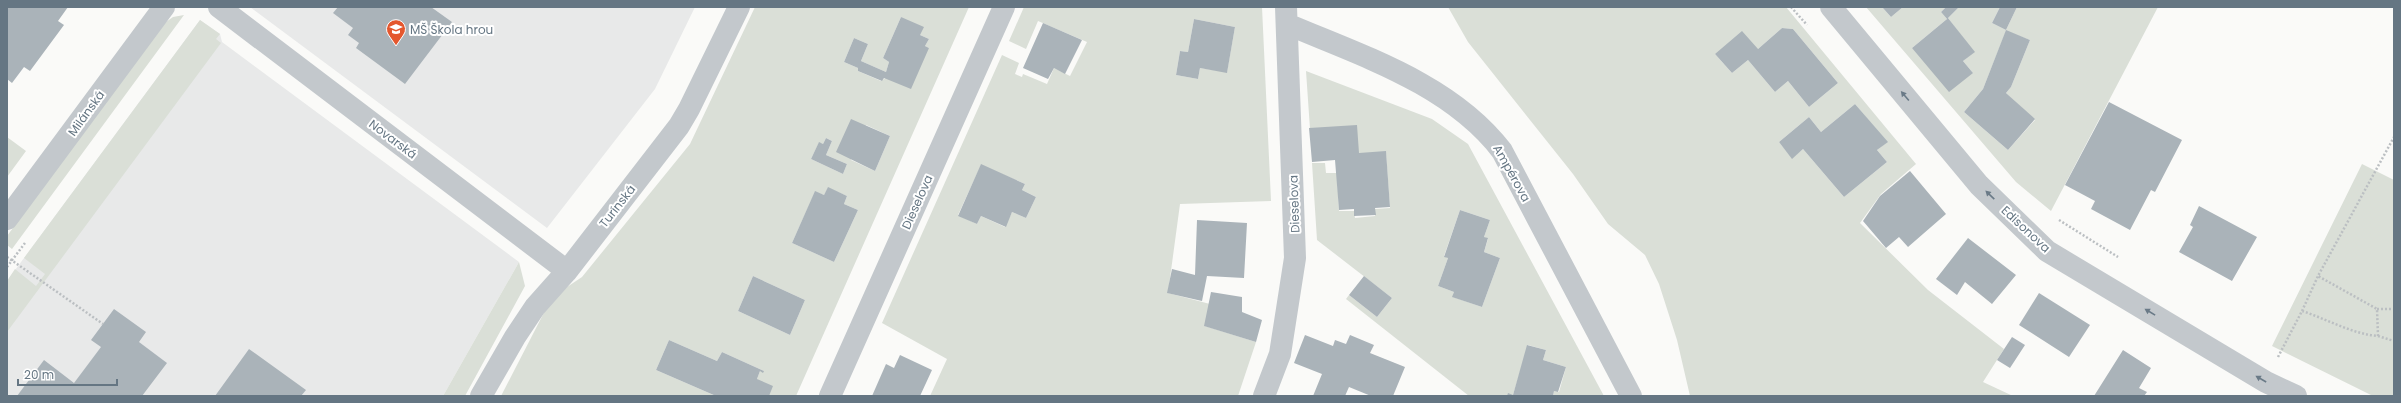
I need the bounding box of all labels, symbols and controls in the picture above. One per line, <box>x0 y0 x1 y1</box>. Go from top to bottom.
school or university icon: MŠ Škola hrou <box>385 18 407 46</box>
place label: MŠ Škola hrou <box>410 21 493 38</box>
street label: Milánská <box>64 87 108 139</box>
one-way arrow <box>1901 90 1910 101</box>
street label: Novarská <box>366 115 420 163</box>
street label: Ampérova <box>1489 141 1535 205</box>
street label: Dieselova <box>897 172 937 232</box>
street label: Dieselova <box>1284 175 1304 233</box>
street label: Turínská <box>595 181 639 231</box>
one-way arrow <box>1985 190 1995 199</box>
street label: Edisonova <box>1998 202 2054 256</box>
one-way arrow <box>2144 309 2156 316</box>
scale bar <box>18 361 117 387</box>
text: 20 m <box>24 366 54 383</box>
one-way arrow <box>2255 375 2267 382</box>

